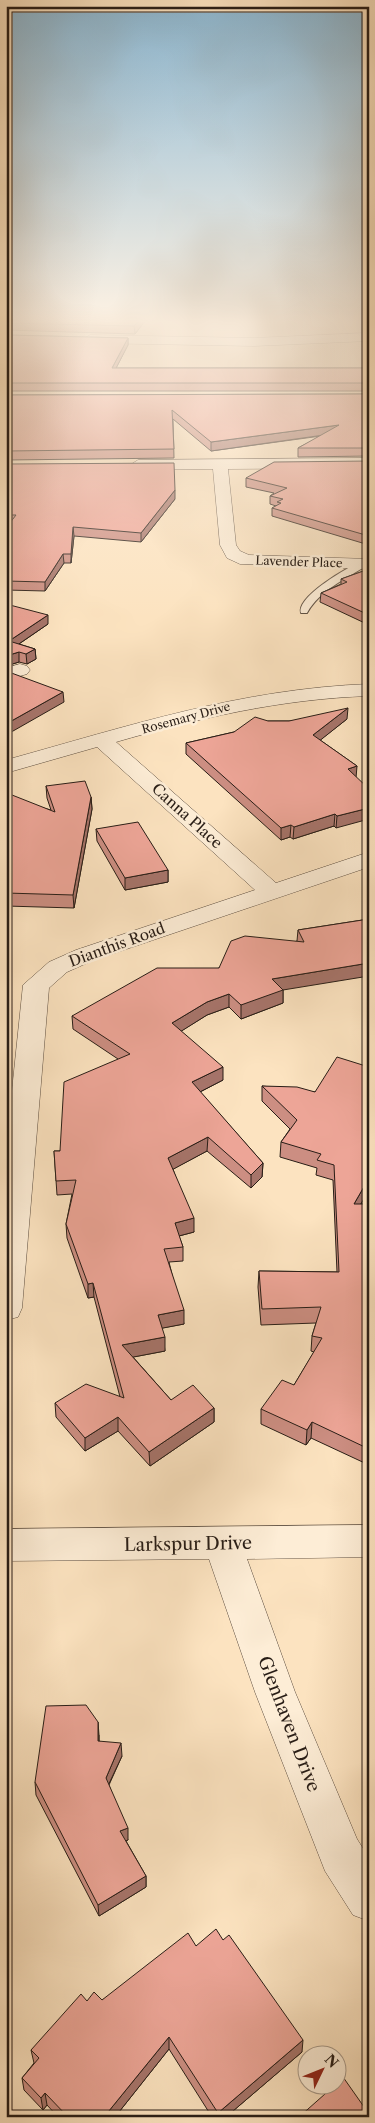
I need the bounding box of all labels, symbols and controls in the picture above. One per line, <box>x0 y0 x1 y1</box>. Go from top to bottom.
street label: Lavender Place <box>255 552 343 571</box>
street label: Rosemary Drive <box>140 698 232 737</box>
street label: Canna Place <box>148 779 227 852</box>
street label: Dianthis Road <box>66 918 167 971</box>
street label: Larkspur Drive <box>124 1532 252 1556</box>
street label: Glenhaven Drive <box>253 1653 325 1795</box>
north arrow <box>298 2046 348 2096</box>
text: N <box>321 2051 342 2072</box>

